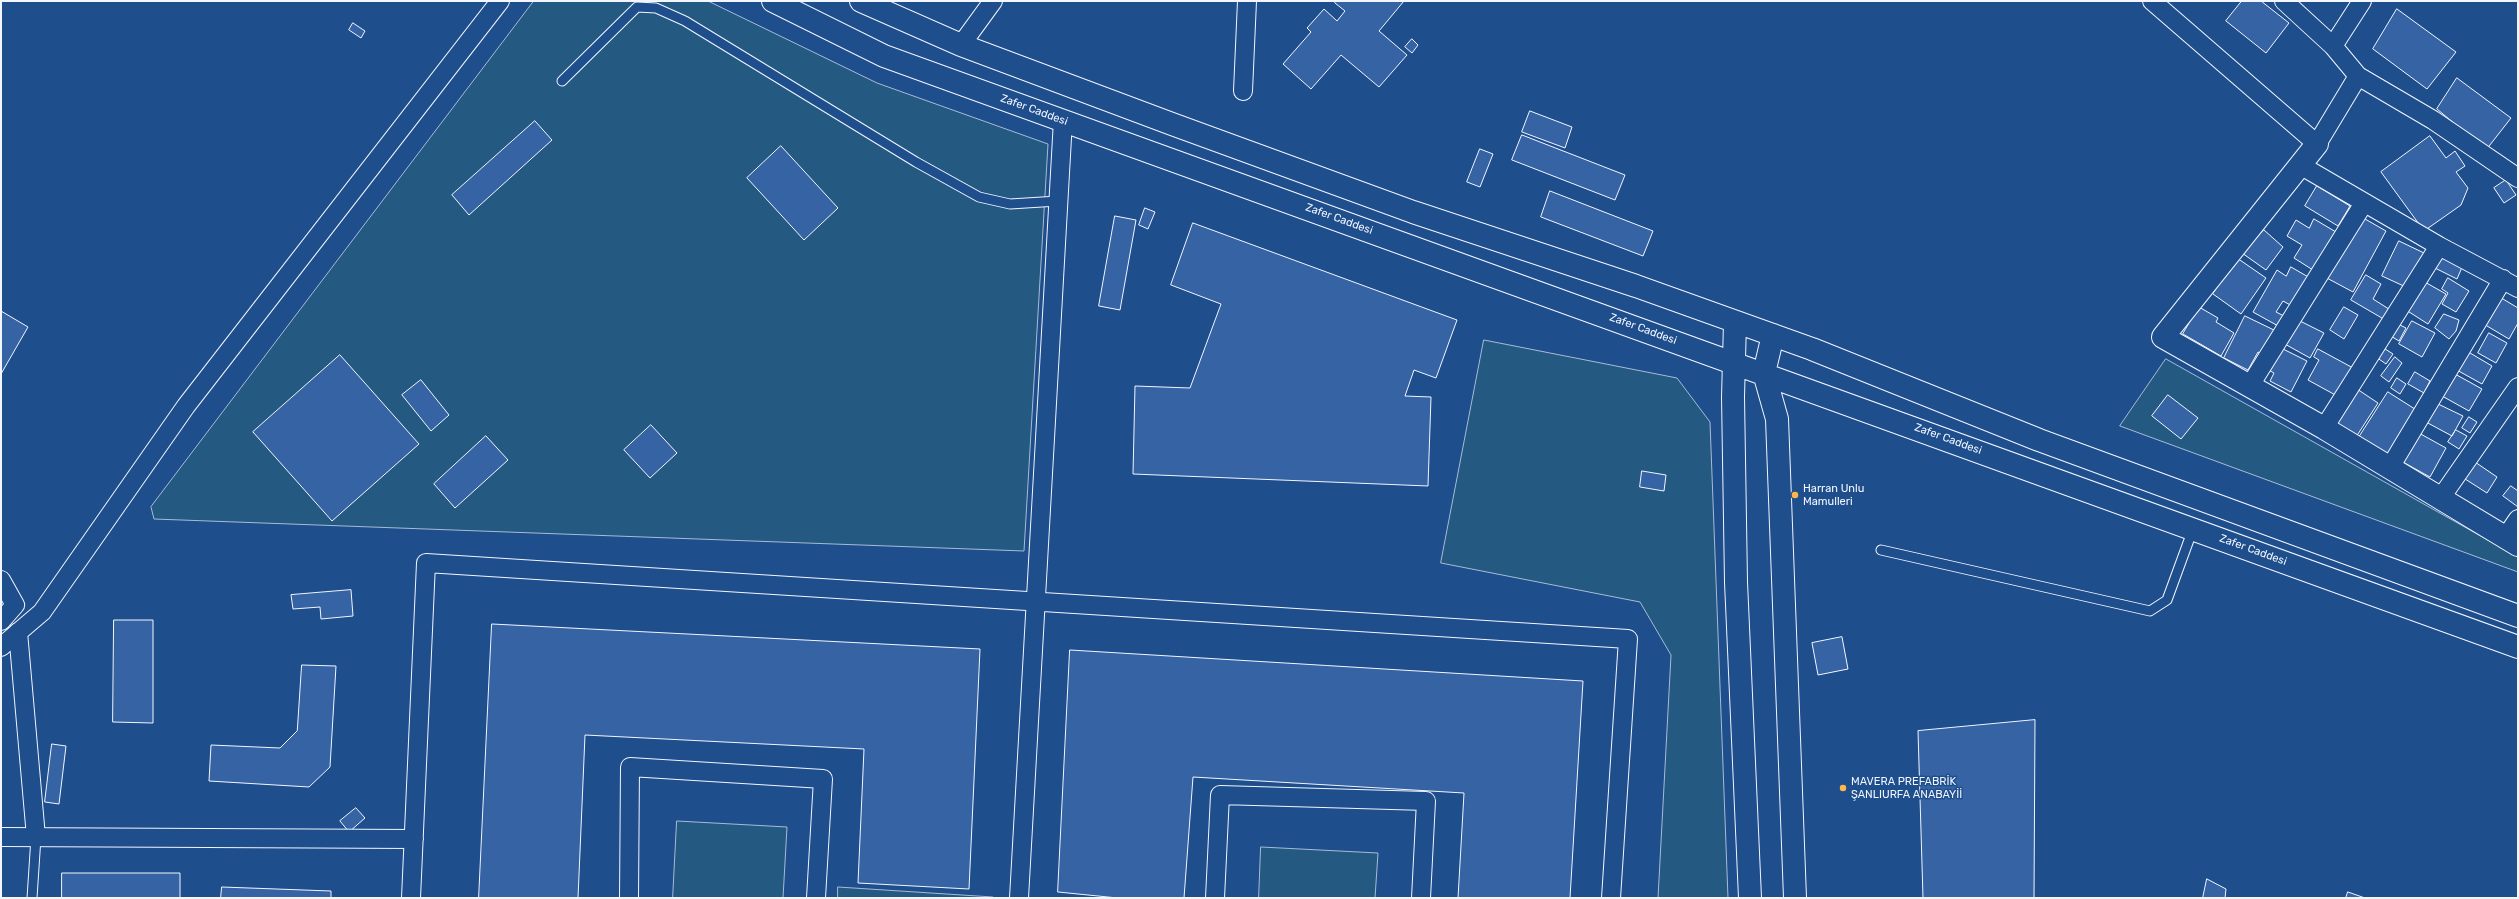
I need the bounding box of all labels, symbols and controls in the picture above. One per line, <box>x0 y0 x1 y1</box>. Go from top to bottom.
street label: Zafer Caddesi <box>999 92 1069 128</box>
street label: Zafer Caddesi <box>1304 201 1374 237</box>
street label: Zafer Caddesi <box>1608 311 1678 347</box>
street label: Zafer Caddesi <box>1913 421 1983 457</box>
place label: Harran Unlu Mamulleri <box>1803 482 1864 508</box>
marker: Harran Unlu Mamulleri <box>1790 490 1800 500</box>
street label: Zafer Caddesi <box>2218 532 2288 568</box>
place label: MAVERA PREFABRİK ŞANLIURFA ANABAYİİ <box>1851 775 1962 801</box>
marker: MAVERA PREFABRİK ŞANLIURFA ANABAYİİ <box>1838 783 1848 793</box>

